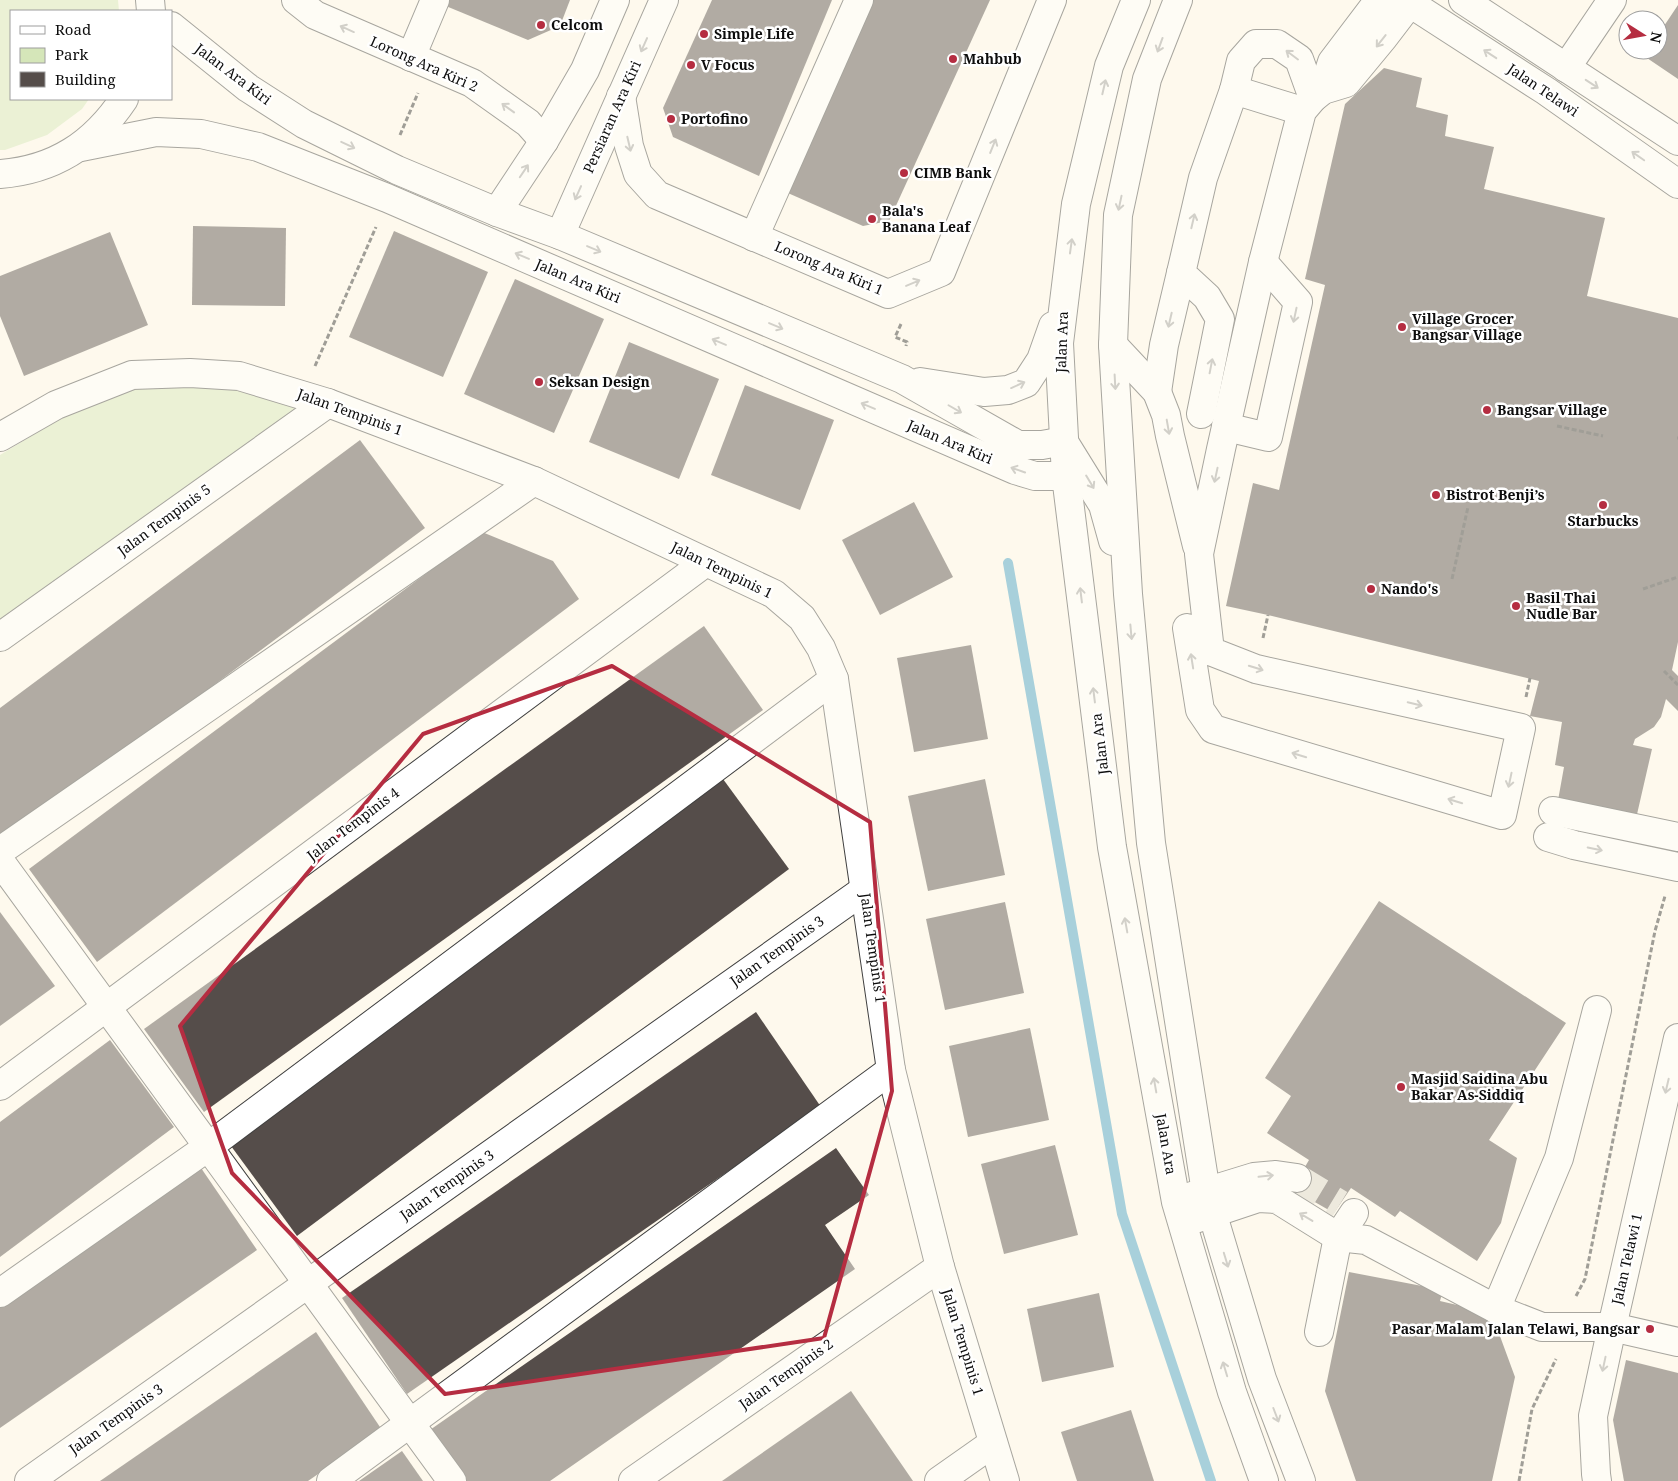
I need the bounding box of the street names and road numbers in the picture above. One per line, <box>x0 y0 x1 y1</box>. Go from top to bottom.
street label: Lorong Ara Kiri 2 <box>367 31 481 96</box>
street label: Jalan Ara Kiri <box>191 38 276 109</box>
street label: Persiaran Ara Kiri <box>578 57 645 176</box>
street label: Jalan Telawi <box>1503 58 1583 121</box>
street label: Lorong Ara Kiri 1 <box>772 236 886 299</box>
street label: Jalan Ara Kiri <box>532 254 624 307</box>
street label: Jalan Ara <box>1051 311 1072 374</box>
street label: Jalan Tempinis 1 <box>294 383 405 439</box>
street label: Jalan Ara Kiri <box>904 415 996 468</box>
street label: Jalan Tempinis 5 <box>113 479 214 560</box>
street label: Jalan Tempinis 1 <box>667 536 776 602</box>
street label: Jalan Ara <box>1086 712 1113 777</box>
street label: Jalan Tempinis 4 <box>302 783 403 865</box>
street label: Jalan Tempinis 1 <box>856 891 891 1004</box>
street label: Jalan Tempinis 3 <box>725 911 828 991</box>
street label: Jalan Ara <box>1152 1111 1181 1176</box>
street label: Jalan Tempinis 3 <box>395 1145 498 1225</box>
street label: Jalan Telawi 1 <box>1607 1211 1646 1307</box>
street label: Jalan Tempinis 1 <box>938 1285 989 1398</box>
street label: Jalan Tempinis 2 <box>734 1334 837 1414</box>
street label: Jalan Tempinis 3 <box>64 1379 167 1459</box>

